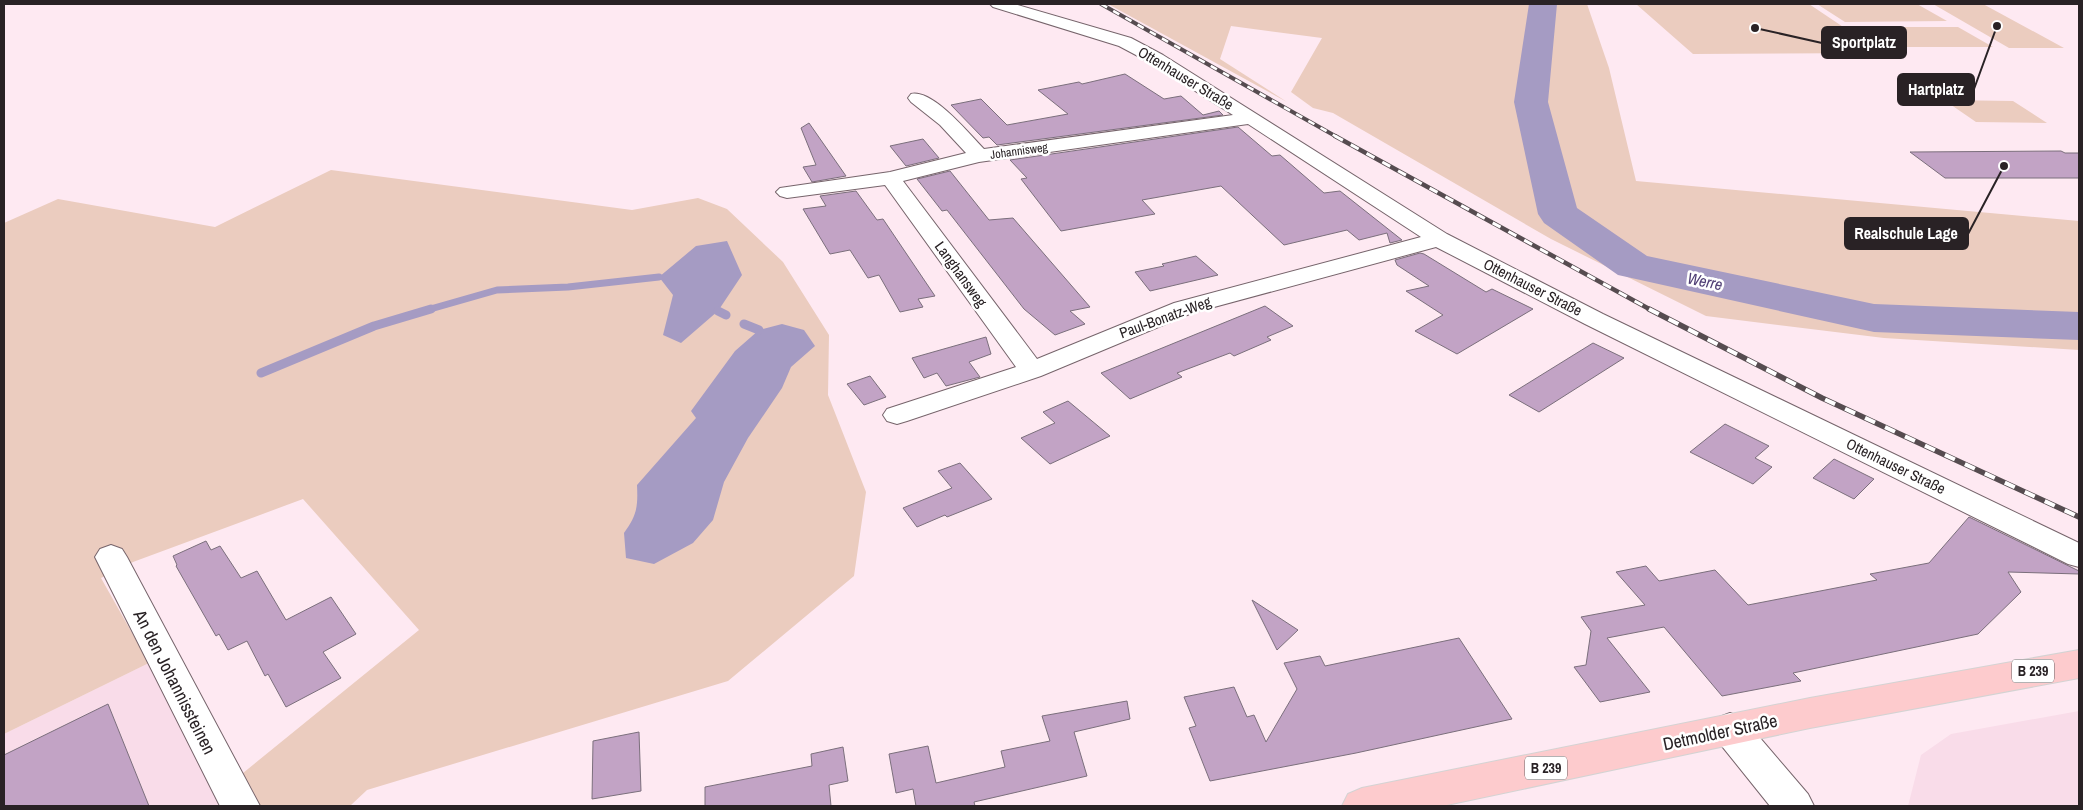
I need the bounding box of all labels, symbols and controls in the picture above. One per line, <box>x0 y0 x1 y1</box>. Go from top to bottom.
callout: Sportplatz <box>1822 27 1906 58</box>
text: Sportplatz <box>1832 31 1897 53</box>
street label: Ottenhauser Straße <box>1134 41 1238 115</box>
callout: Hartplatz <box>1898 74 1974 105</box>
text: Hartplatz <box>1908 78 1964 100</box>
street label: Johannisweg <box>989 139 1049 163</box>
callout: Realschule Lage <box>1845 218 1968 249</box>
text: Realschule Lage <box>1854 222 1958 244</box>
street label: Langhansweg <box>930 237 992 311</box>
street label: Ottenhauser Straße <box>1480 253 1586 321</box>
water label: Werre <box>1685 267 1725 295</box>
street label: Paul-Bonatz-Weg <box>1116 291 1214 343</box>
street label: Ottenhauser Straße <box>1843 433 1949 499</box>
street label: An den Johannissteinen <box>127 605 222 759</box>
road number: B 239 <box>2012 659 2054 682</box>
street label: Detmolder Straße <box>1660 708 1780 756</box>
road number: B 239 <box>1525 756 1567 780</box>

